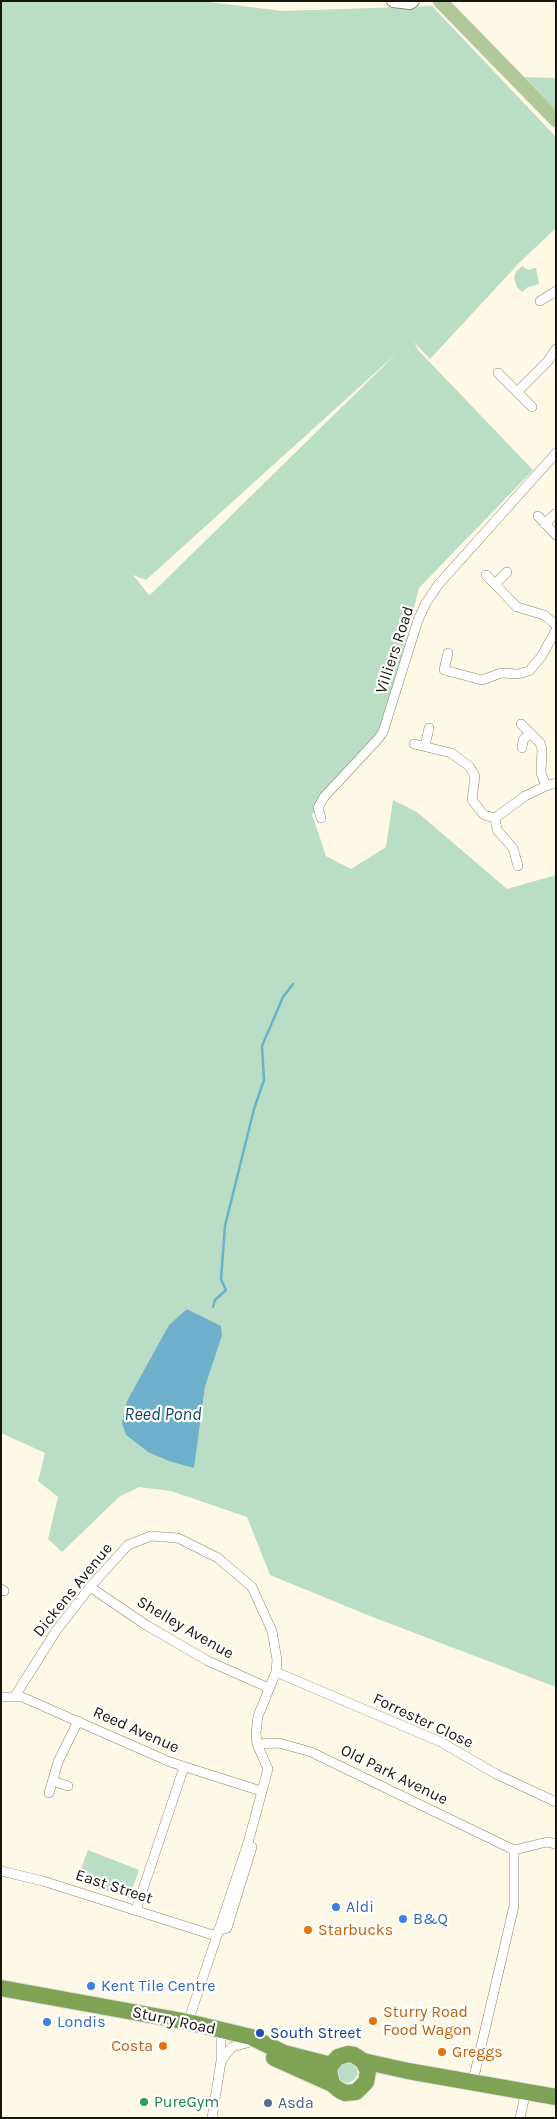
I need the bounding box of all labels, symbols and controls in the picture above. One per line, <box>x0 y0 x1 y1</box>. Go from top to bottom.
street label: Villiers Road <box>372 604 418 696</box>
water label: Reed Pond <box>124 1404 202 1426</box>
street label: Dickens Avenue <box>29 1539 117 1641</box>
street label: Shelley Avenue <box>133 1593 237 1663</box>
street label: Forrester Close <box>370 1689 476 1753</box>
street label: Reed Avenue <box>90 1702 182 1758</box>
street label: Old Park Avenue <box>337 1741 451 1809</box>
street label: East Street <box>73 1866 155 1908</box>
place label: Aldi <box>346 1897 374 1917</box>
marker: Aldi <box>330 1901 342 1913</box>
place label: B&Q <box>413 1909 448 1929</box>
marker: B&Q <box>397 1913 409 1925</box>
place label: Starbucks <box>318 1920 393 1940</box>
marker: Starbucks <box>302 1924 314 1936</box>
place label: Kent Tile Centre <box>101 1976 215 1996</box>
marker: Kent Tile Centre <box>85 1980 97 1992</box>
place label: Sturry Road Food Wagon <box>383 2002 472 2040</box>
street label: Sturry Road <box>130 2003 218 2039</box>
place label: Londis <box>57 2012 106 2032</box>
marker: Sturry Road Food Wagon <box>367 2015 379 2027</box>
marker: Londis <box>41 2016 53 2028</box>
place label: South Street <box>270 2023 361 2043</box>
marker: South Street <box>254 2027 266 2039</box>
place label: Costa <box>111 2036 153 2056</box>
marker: Costa <box>157 2040 169 2052</box>
place label: Greggs <box>452 2042 503 2062</box>
marker: Greggs <box>436 2046 448 2058</box>
place label: PureGym <box>154 2092 219 2112</box>
place label: Asda <box>278 2093 314 2113</box>
marker: PureGym <box>138 2096 150 2108</box>
marker: Asda <box>262 2097 274 2109</box>

